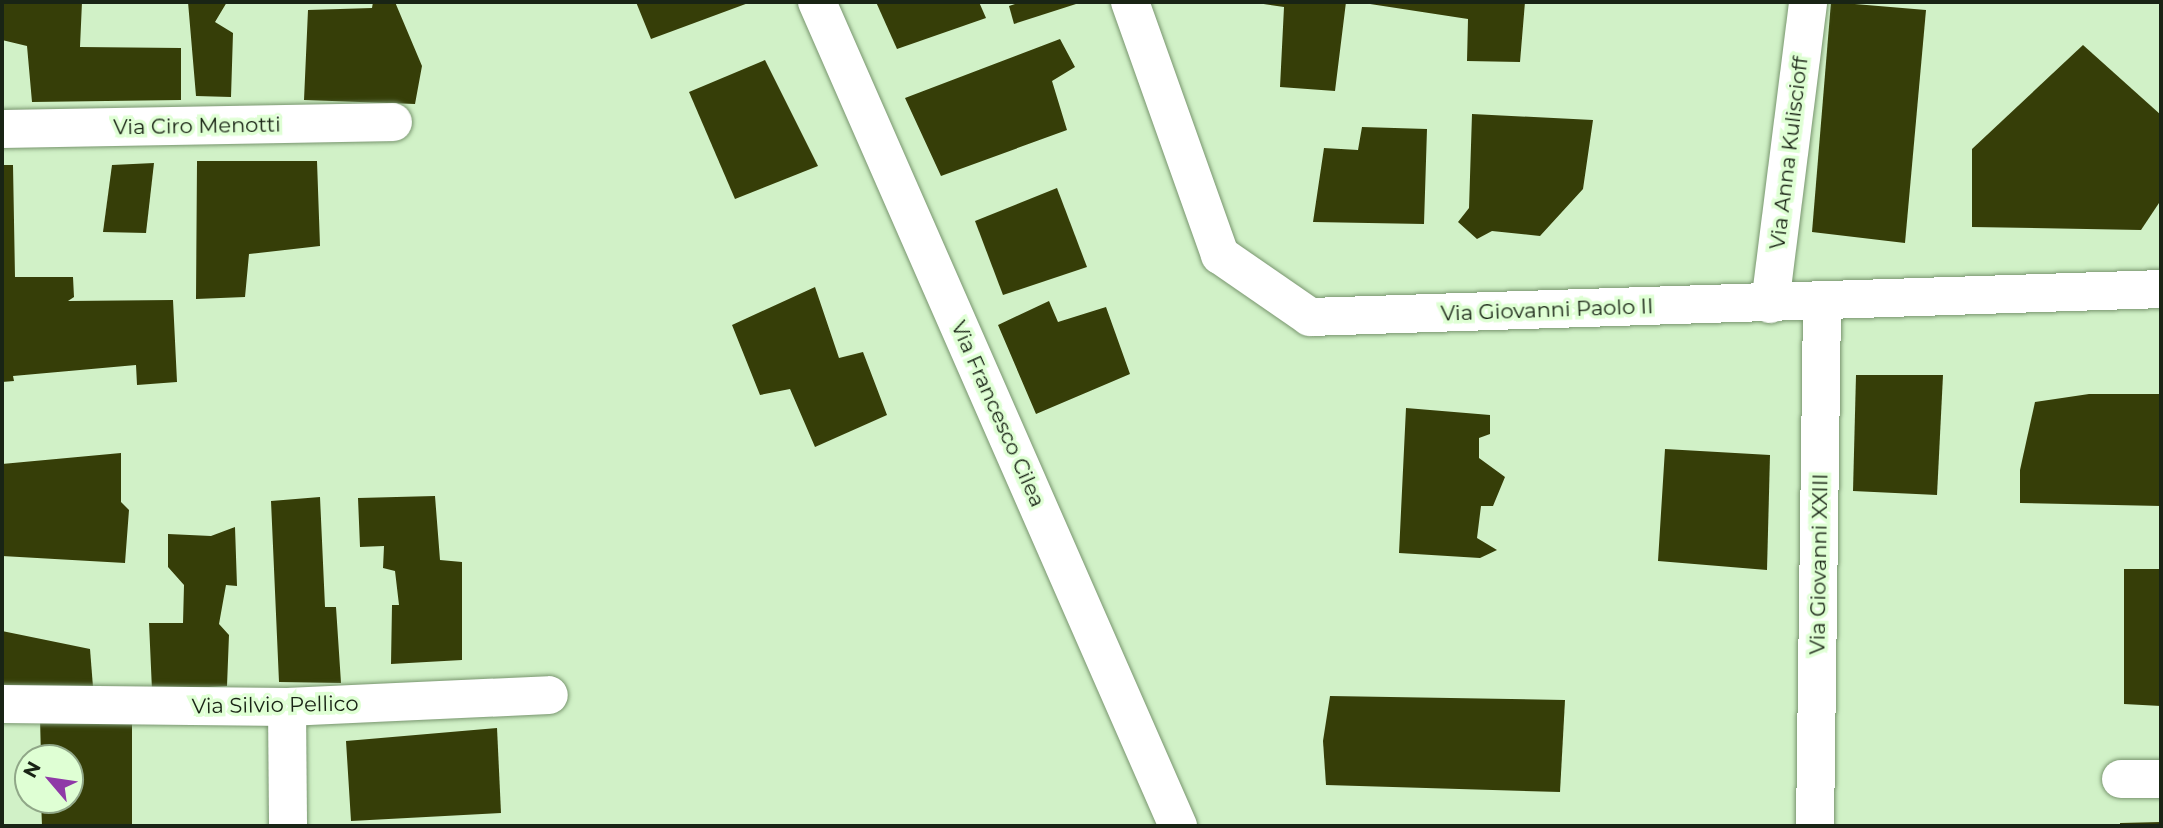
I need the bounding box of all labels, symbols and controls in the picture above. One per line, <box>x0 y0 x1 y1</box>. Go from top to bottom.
street label: Via Anna Kuliscioff <box>1765 55 1813 251</box>
street label: Via Ciro Menotti <box>113 112 281 140</box>
street label: Via Giovanni Paolo II <box>1440 294 1654 326</box>
street label: Via Francesco Cilea <box>946 317 1050 511</box>
street label: Via Giovanni XXIII <box>1805 473 1833 655</box>
street label: Via Silvio Pellico <box>191 691 359 719</box>
north arrow <box>14 744 84 814</box>
text: N <box>18 757 46 782</box>

